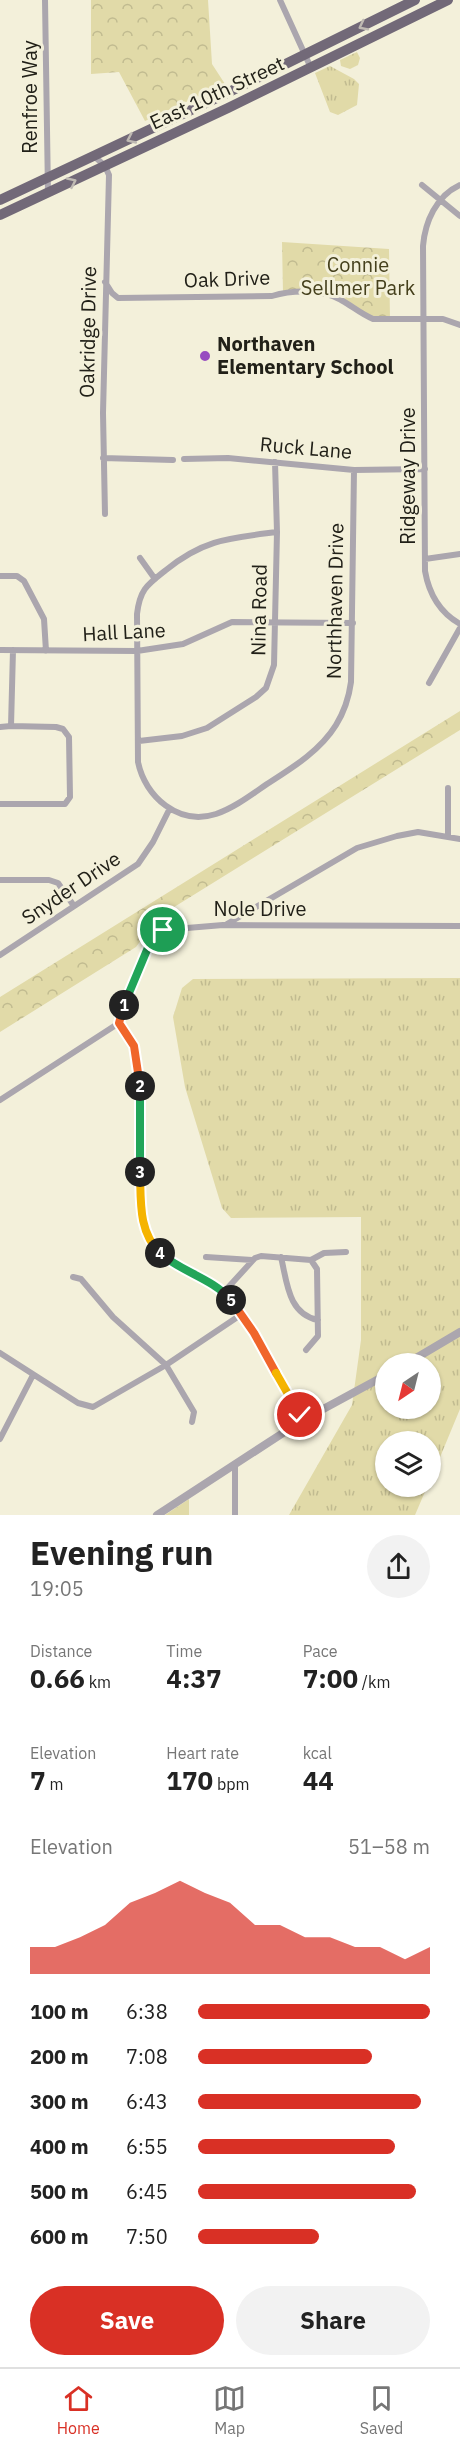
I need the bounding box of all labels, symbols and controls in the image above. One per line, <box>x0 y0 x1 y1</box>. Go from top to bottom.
one-way arrow <box>358 19 369 31</box>
street label: Renfroe Way <box>16 40 43 154</box>
street label: East 10th Street <box>145 50 288 136</box>
one-way arrow <box>126 132 137 144</box>
one-way arrow <box>65 177 76 189</box>
park label: Connie Sellmer Park <box>301 251 416 301</box>
street label: Oak Drive <box>183 263 271 294</box>
street label: Oakridge Drive <box>73 266 102 398</box>
place label: Northaven Elementary School <box>217 330 394 380</box>
marker: Northaven Elementary School <box>198 349 212 363</box>
street label: Ridgeway Drive <box>394 407 421 545</box>
street label: Ruck Lane <box>259 430 353 465</box>
street label: Northhaven Drive <box>320 523 349 679</box>
street label: Nina Road <box>244 564 273 656</box>
street label: Hall Lane <box>82 616 166 647</box>
street label: Snyder Drive <box>16 845 125 931</box>
street label: Nole Drive <box>214 895 306 922</box>
pin <box>137 904 188 955</box>
icon: arrive <box>146 913 179 946</box>
pin: 1 <box>109 990 139 1020</box>
text: 1 <box>119 995 129 1015</box>
pin: 2 <box>125 1071 155 1101</box>
text: 2 <box>135 1076 145 1096</box>
pin: 3 <box>125 1157 155 1187</box>
text: 3 <box>135 1162 145 1182</box>
pin: 4 <box>145 1238 175 1268</box>
text: 4 <box>155 1243 165 1263</box>
pin: 5 <box>216 1285 246 1315</box>
text: 5 <box>226 1290 236 1310</box>
north arrow <box>375 1353 441 1419</box>
map controls <box>375 1353 441 1497</box>
pin <box>274 1389 325 1440</box>
icon: check <box>283 1398 316 1431</box>
button: layers <box>375 1431 441 1497</box>
text: Evening run <box>30 1531 214 1574</box>
button: share <box>367 1535 430 1598</box>
text: 19:05 <box>30 1575 84 1602</box>
text: Distance <box>30 1641 92 1661</box>
text: Time <box>166 1641 202 1661</box>
text: Pace <box>303 1641 337 1661</box>
text: 0.66 <box>30 1661 85 1695</box>
text: 4:37 <box>166 1661 222 1695</box>
text: 7:00 <box>303 1661 358 1695</box>
text: km <box>85 1672 111 1692</box>
text: /km <box>358 1672 390 1692</box>
text: Elevation <box>30 1743 96 1763</box>
text: Heart rate <box>166 1743 239 1763</box>
text: kcal <box>303 1743 332 1763</box>
text: 7 <box>30 1763 46 1797</box>
text: 170 <box>166 1763 213 1797</box>
text: 44 <box>303 1763 334 1797</box>
text: m <box>46 1774 63 1794</box>
text: bpm <box>213 1774 249 1794</box>
text: Elevation <box>30 1833 113 1860</box>
text: 51–58 m <box>348 1833 430 1860</box>
text: 100 m <box>30 1998 89 2025</box>
text: 6:38 <box>126 1998 168 2025</box>
text: 200 m <box>30 2043 89 2070</box>
text: 7:08 <box>126 2043 168 2070</box>
text: 300 m <box>30 2088 89 2115</box>
text: 6:43 <box>126 2088 168 2115</box>
text: 400 m <box>30 2133 89 2160</box>
text: 6:55 <box>126 2133 168 2160</box>
text: 500 m <box>30 2178 89 2205</box>
text: 6:45 <box>126 2178 168 2205</box>
text: 600 m <box>30 2223 89 2250</box>
text: 7:50 <box>126 2223 168 2250</box>
button: Save <box>30 2286 224 2355</box>
button: Share <box>236 2286 430 2355</box>
tab: Home <box>57 2382 100 2438</box>
tab: Map <box>213 2382 246 2438</box>
tab: Saved <box>360 2382 403 2438</box>

